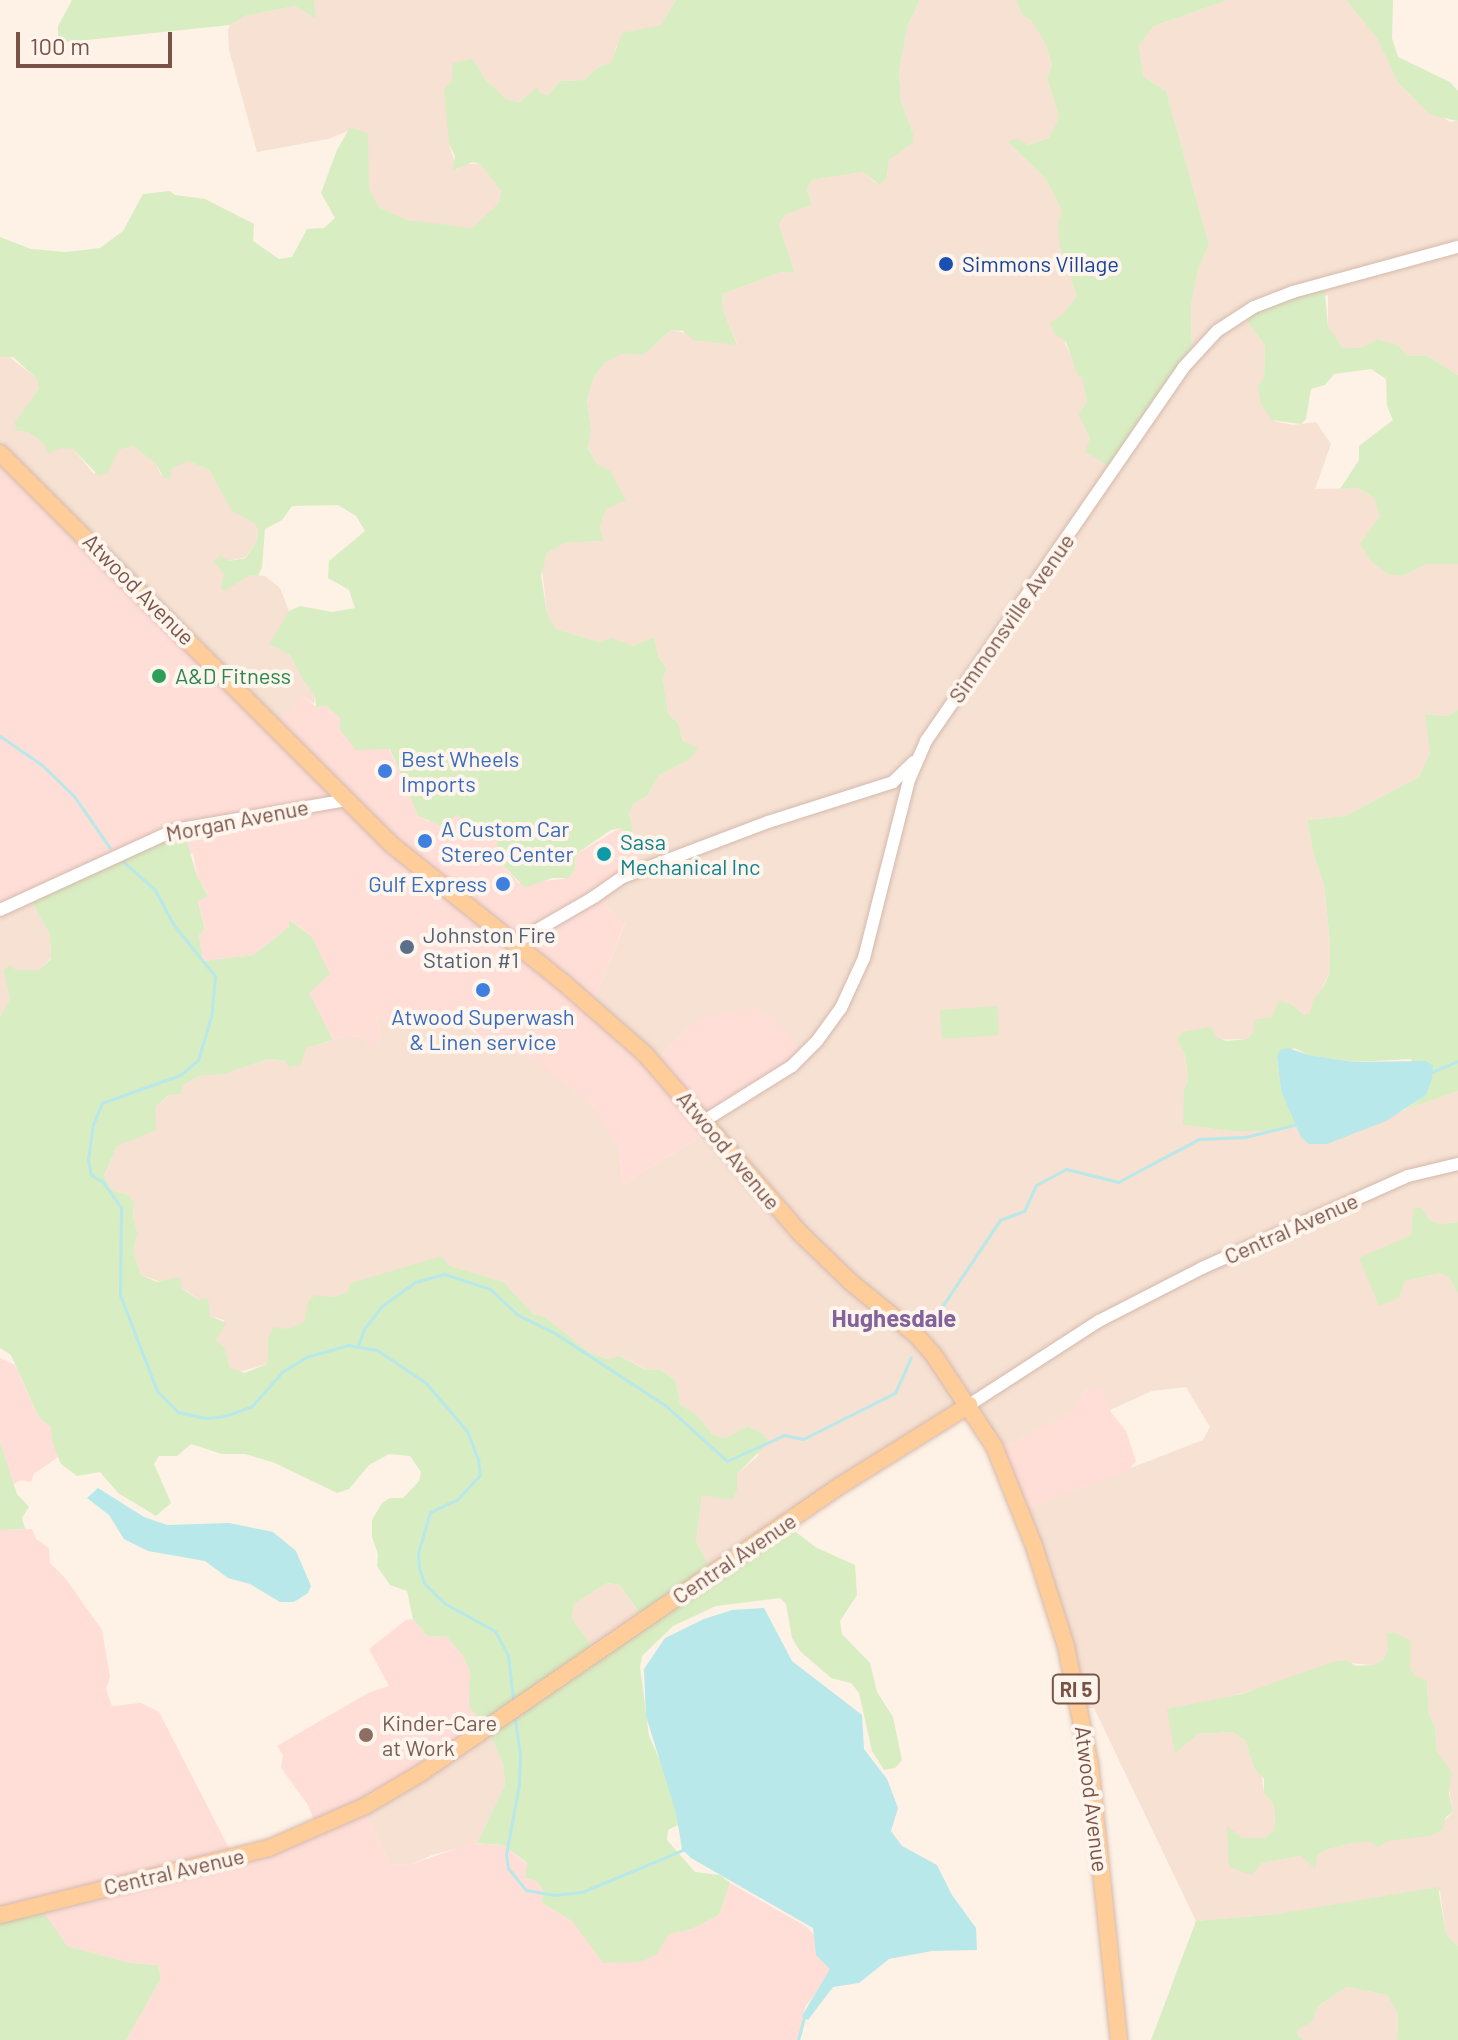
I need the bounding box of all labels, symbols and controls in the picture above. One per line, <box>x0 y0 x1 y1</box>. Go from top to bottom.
scale bar <box>20 16 176 66</box>
text: 100 m <box>30 31 90 60</box>
place label: Simmons Village <box>962 251 1119 277</box>
marker: Simmons Village <box>937 255 955 273</box>
street label: Atwood Avenue <box>78 528 200 650</box>
street label: Simmonsville Avenue <box>943 528 1079 708</box>
place label: A&D Fitness <box>175 663 291 689</box>
marker: A&D Fitness <box>150 667 168 685</box>
place label: Best Wheels Imports <box>401 745 519 796</box>
marker: Best Wheels Imports <box>376 762 394 780</box>
street label: Morgan Avenue <box>163 793 311 847</box>
place label: A Custom Car Stereo Center <box>441 815 574 866</box>
place label: Sasa Mechanical Inc <box>620 828 760 880</box>
marker: A Custom Car Stereo Center <box>416 832 434 850</box>
marker: Sasa Mechanical Inc <box>595 845 613 863</box>
place label: Gulf Express <box>368 871 487 897</box>
marker: Gulf Express <box>494 875 512 893</box>
place label: Johnston Fire Station #1 <box>423 921 556 972</box>
marker: Johnston Fire Station #1 <box>398 938 416 956</box>
marker: Atwood Superwash & Linen service <box>474 981 492 999</box>
place label: Atwood Superwash & Linen service <box>391 1003 575 1054</box>
street label: Atwood Avenue <box>672 1085 786 1215</box>
street label: Central Avenue <box>1220 1187 1362 1269</box>
district label: Hughesdale <box>832 1304 956 1332</box>
street label: Central Avenue <box>667 1507 801 1609</box>
road number: RI 5 <box>1050 1673 1102 1705</box>
place label: Kinder-Care at Work <box>382 1709 497 1760</box>
street label: Atwood Avenue <box>1070 1724 1114 1874</box>
marker: Kinder-Care at Work <box>357 1726 375 1744</box>
street label: Central Avenue <box>101 1842 247 1900</box>

